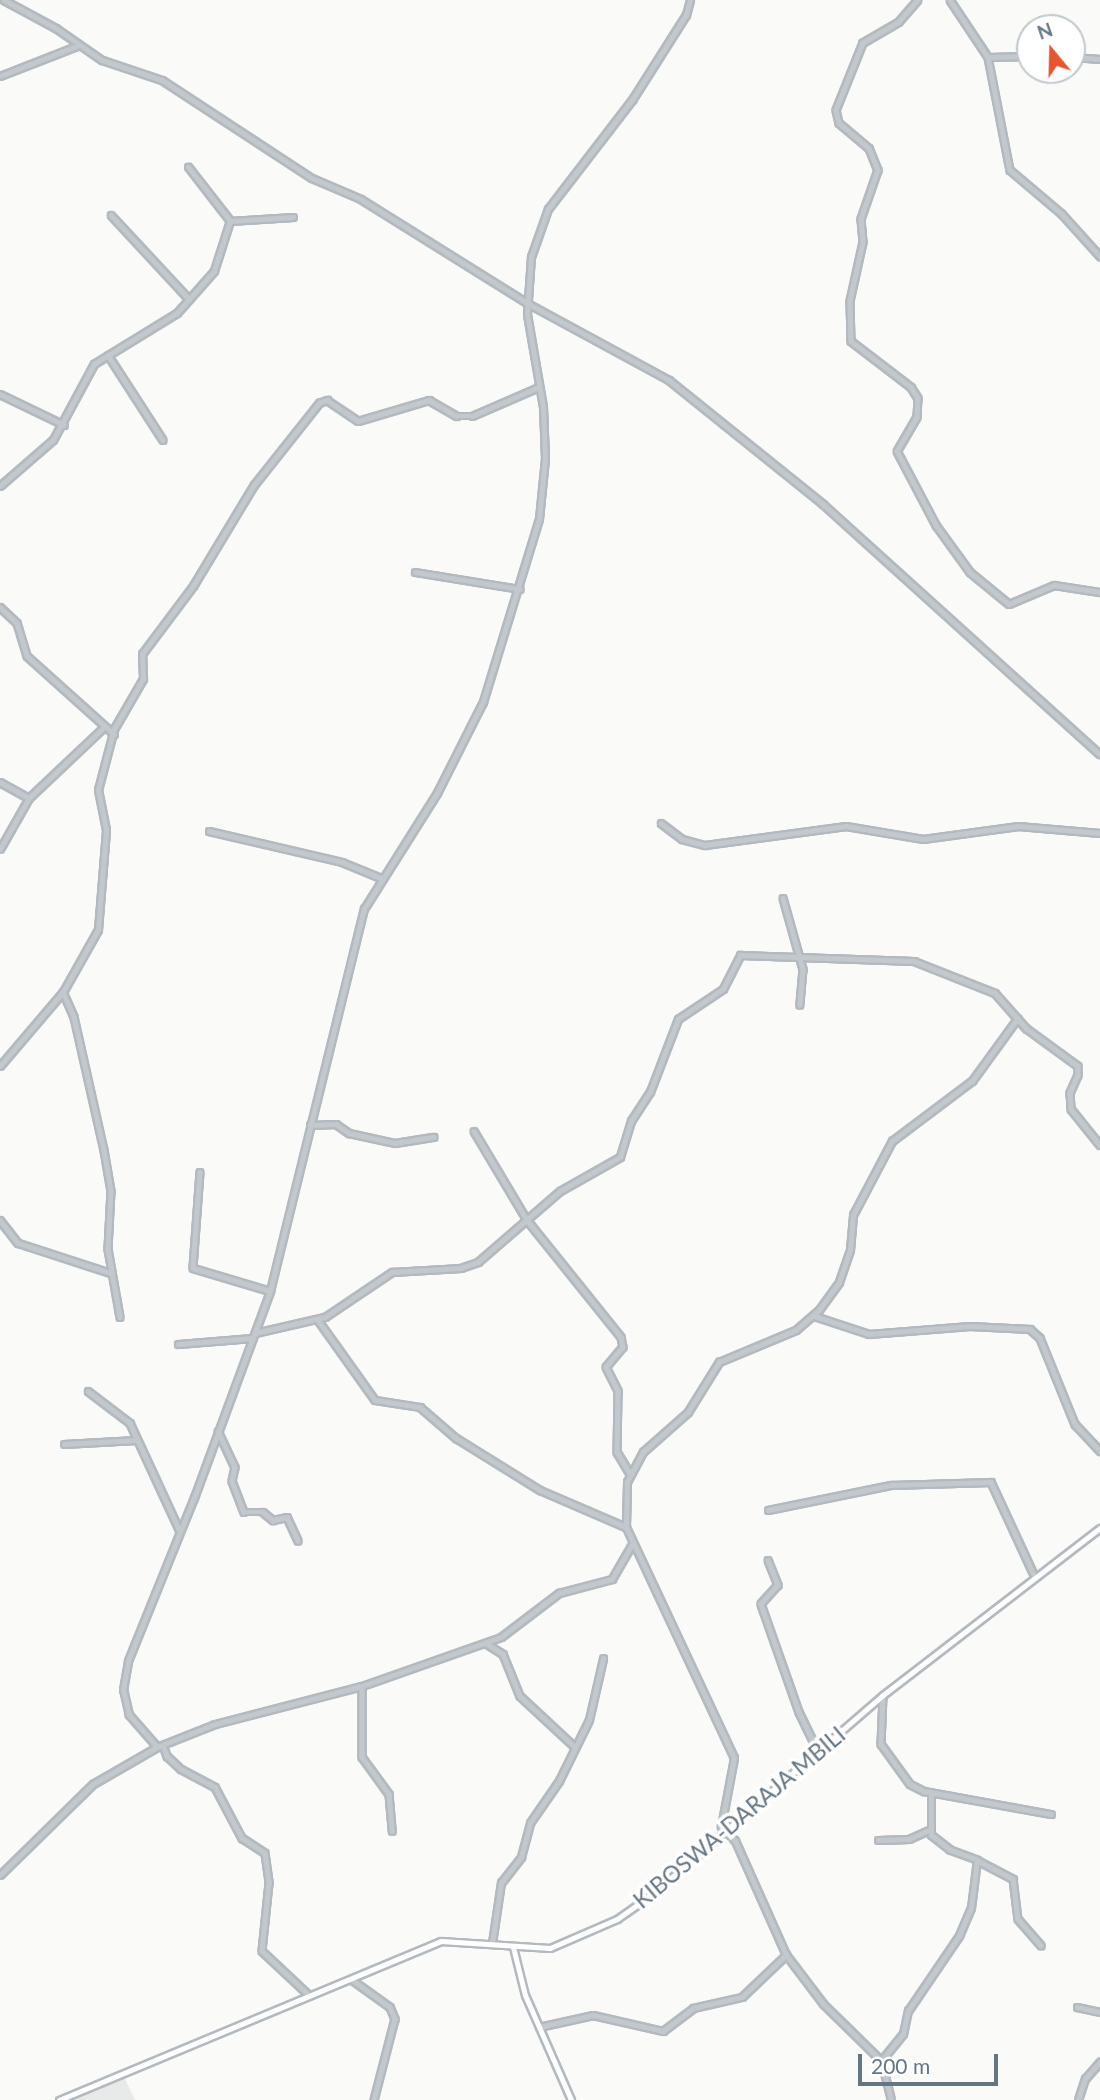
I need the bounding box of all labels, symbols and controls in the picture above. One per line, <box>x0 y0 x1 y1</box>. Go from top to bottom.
north arrow <box>1016 14 1086 84</box>
text: N <box>1034 17 1055 44</box>
street label: KIBOSWA-DARAJA MBILI <box>627 1720 851 1914</box>
scale bar <box>862 2040 1002 2084</box>
text: 200 m <box>871 2053 930 2078</box>

